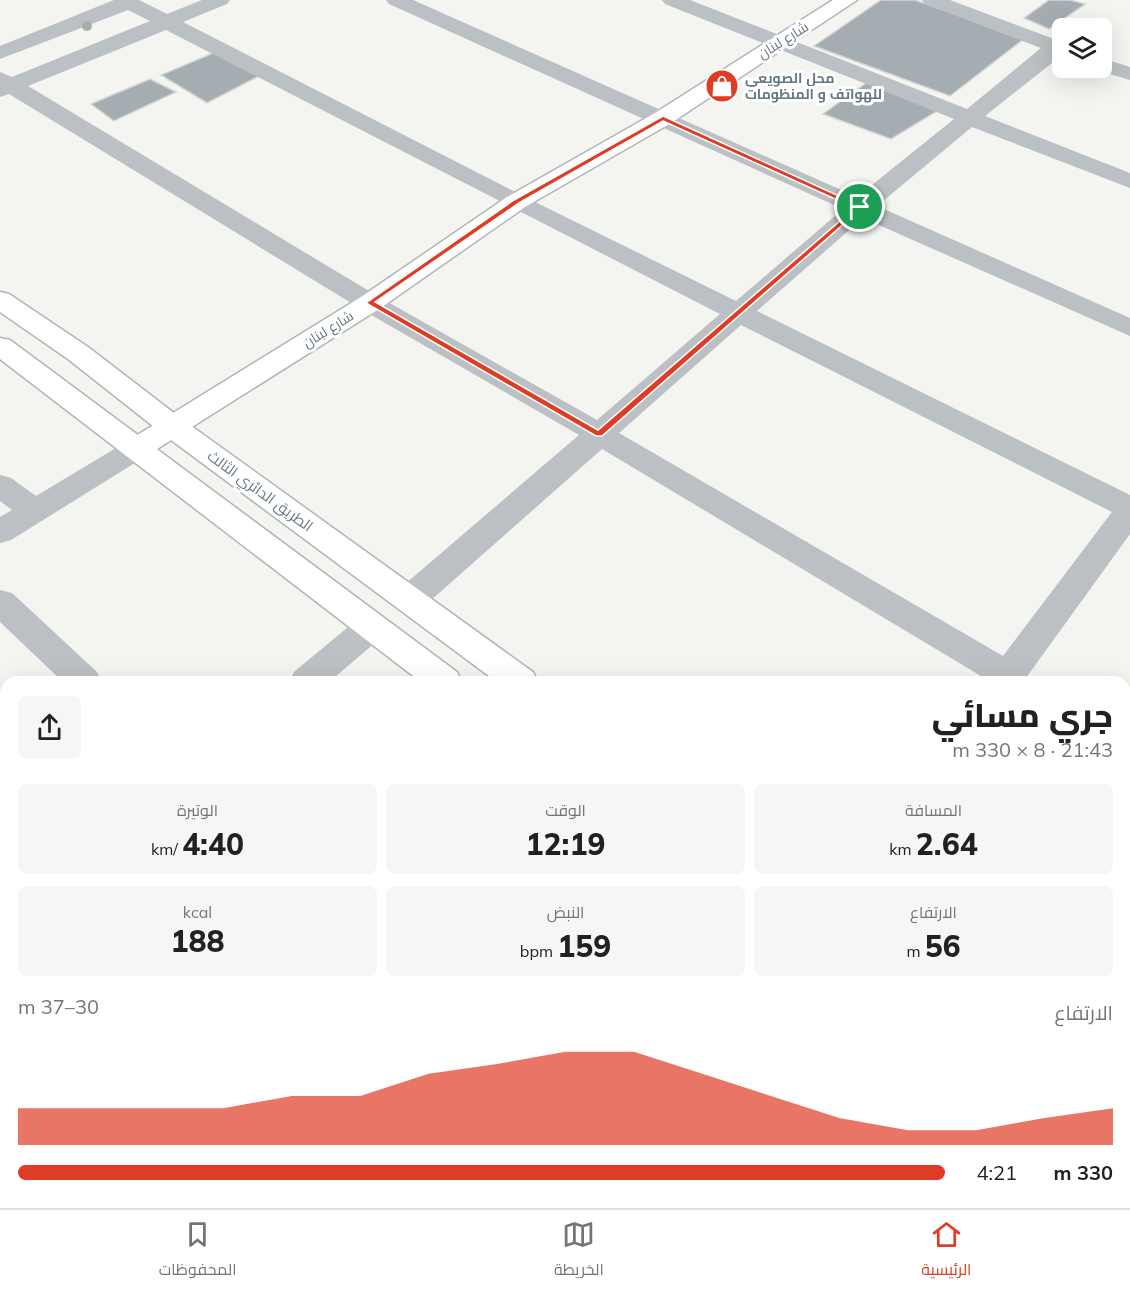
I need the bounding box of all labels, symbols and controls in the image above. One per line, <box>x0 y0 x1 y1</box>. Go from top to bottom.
street label: شارع لبنان <box>754 17 812 63</box>
map controls <box>1052 18 1112 78</box>
button: layers <box>1052 18 1112 78</box>
shop icon: محل الصويعي للهواتف و المنظومات <box>704 68 740 104</box>
place label: محل الصويعي للهواتف و المنظومات <box>745 69 882 103</box>
pin <box>834 181 885 232</box>
icon: arrive <box>843 190 876 223</box>
street label: شارع لبنان <box>299 306 357 352</box>
street label: الطريق الدائري الثالث <box>202 446 317 538</box>
text: جري مسائي <box>932 694 1113 735</box>
button: share <box>18 696 81 759</box>
text: 21:43 · 8 × 330 m <box>952 737 1113 762</box>
text: الوتيرة <box>177 800 218 820</box>
text: الوقت <box>545 800 586 820</box>
text: المسافة <box>905 800 962 820</box>
text: 4:40 <box>182 825 244 863</box>
text: 12:19 <box>526 825 605 863</box>
text: 2.64 <box>916 825 978 863</box>
text: /km <box>151 839 182 859</box>
text: km <box>889 839 916 859</box>
text: kcal <box>183 902 212 922</box>
text: النبض <box>547 902 584 922</box>
text: الارتفاع <box>910 902 957 922</box>
text: 188 <box>171 922 225 960</box>
text: 159 <box>557 927 611 965</box>
text: 56 <box>925 927 961 965</box>
text: bpm <box>520 941 557 961</box>
text: m <box>906 941 925 961</box>
text: 30–37 m <box>18 994 99 1019</box>
text: الارتفاع <box>1054 1000 1113 1025</box>
text: 4:21 <box>976 1160 1017 1185</box>
text: 330 m <box>1054 1160 1113 1185</box>
tab: المحفوظات <box>159 1218 237 1284</box>
tab: الخريطة <box>554 1218 604 1284</box>
tab: الرئيسية <box>921 1218 971 1284</box>

